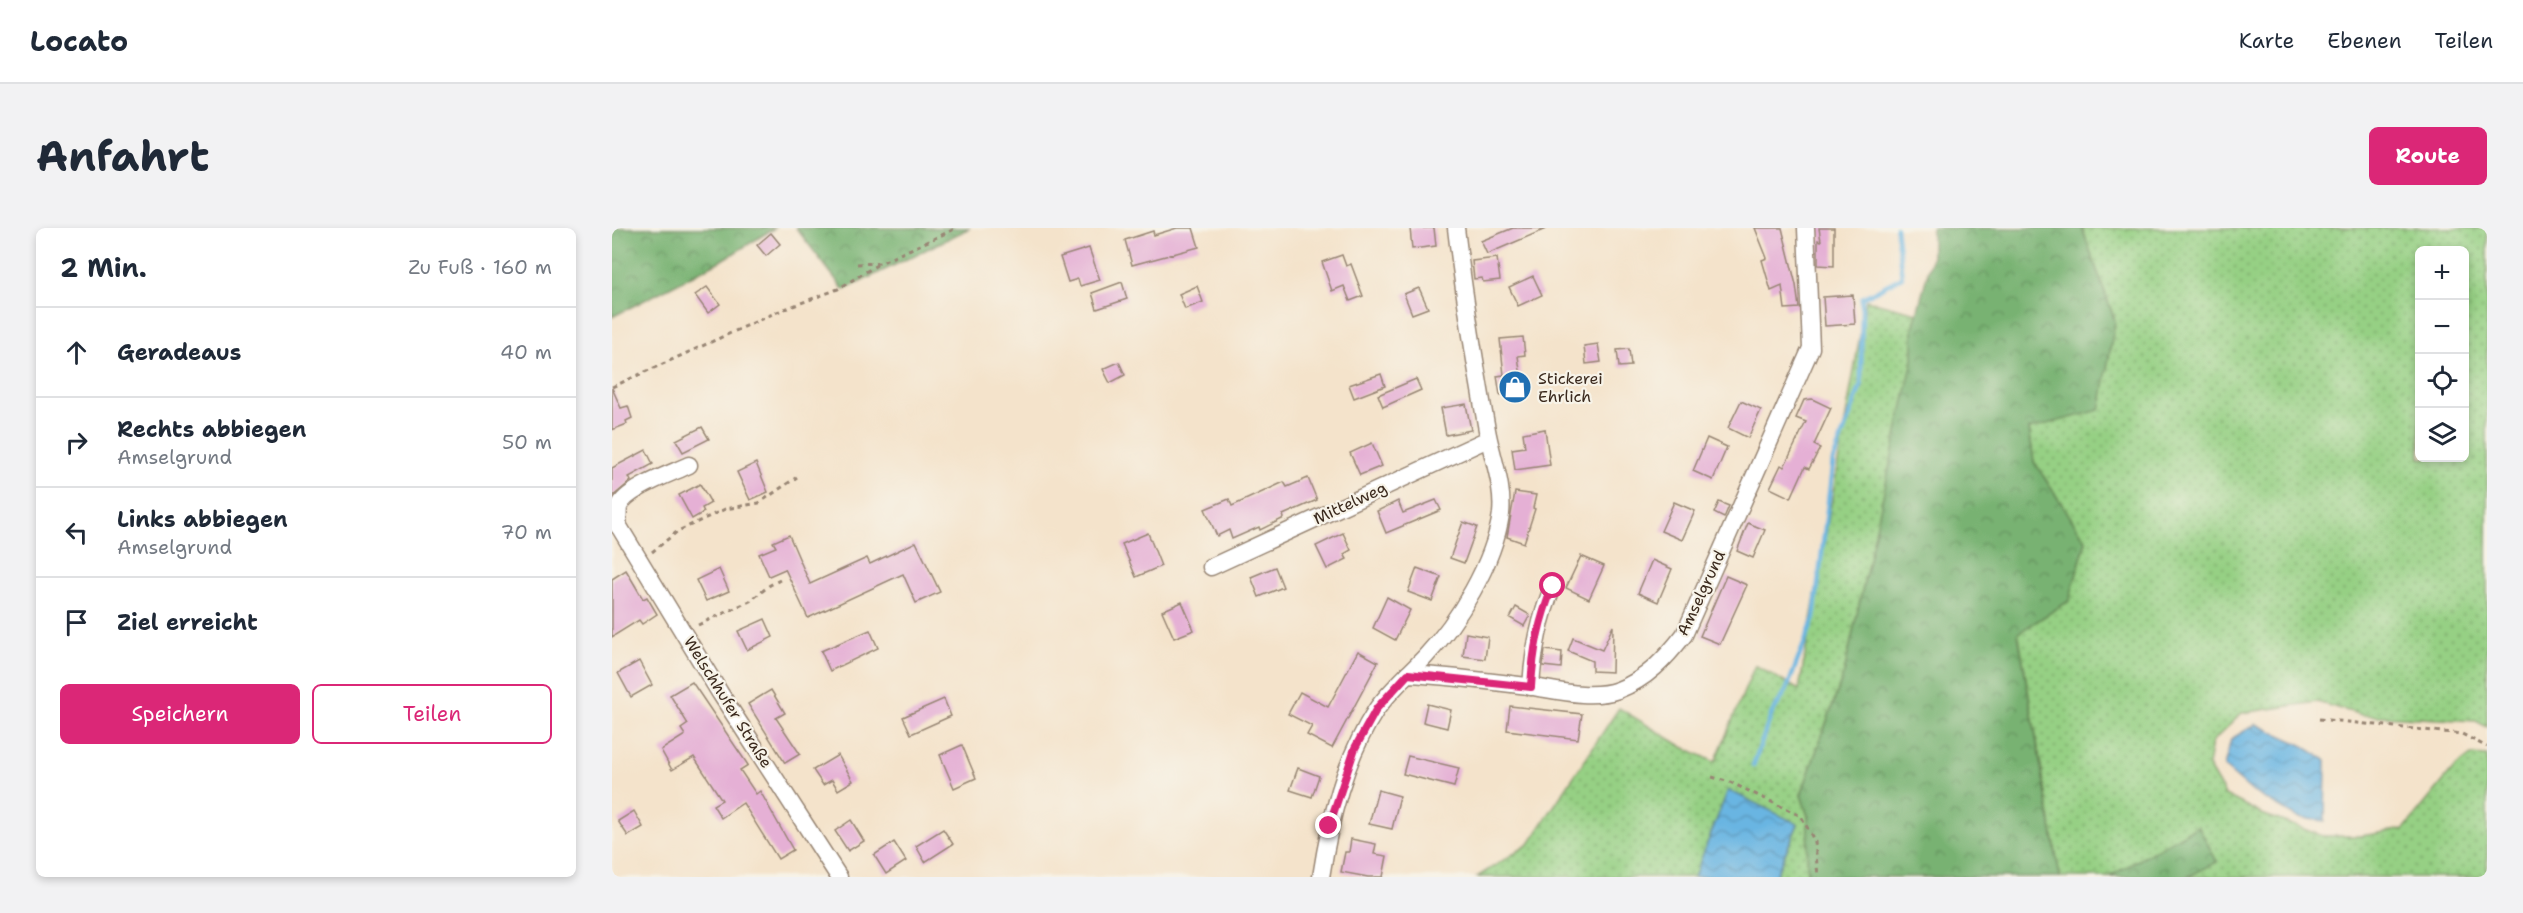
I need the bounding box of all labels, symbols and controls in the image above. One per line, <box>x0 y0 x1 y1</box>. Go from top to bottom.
text: Locato <box>30 22 128 60</box>
text: Karte <box>2239 27 2294 55</box>
text: Ebenen <box>2327 27 2402 55</box>
text: Teilen <box>2435 27 2493 55</box>
button: Route <box>2369 127 2487 185</box>
text: Anfahrt <box>36 128 209 184</box>
map controls <box>2415 246 2469 462</box>
button: + <box>2415 246 2469 300</box>
text: 2 Min. <box>60 250 147 285</box>
text: Zu Fuß · 160 m <box>408 254 552 280</box>
button: − <box>2415 300 2469 354</box>
icon: ahead <box>60 336 93 369</box>
text: Geradeaus <box>117 338 241 367</box>
text: 40 m <box>500 339 552 365</box>
button: locate <box>2415 354 2469 408</box>
place label: Stickerei Ehrlich <box>1538 368 1603 407</box>
shop icon: Stickerei Ehrlich <box>1497 369 1533 405</box>
button: layers <box>2415 408 2469 462</box>
text: Rechts abbiegen <box>117 415 306 444</box>
icon: right <box>60 426 93 459</box>
text: 50 m <box>502 429 552 455</box>
text: Amselgrund <box>117 444 232 470</box>
street label: Mittelweg <box>1310 477 1390 529</box>
text: Links abbiegen <box>117 505 288 534</box>
icon: left <box>60 516 93 549</box>
text: 70 m <box>500 519 552 545</box>
text: Amselgrund <box>117 534 232 560</box>
street label: Amselgrund <box>1672 547 1730 639</box>
route start <box>1539 572 1565 598</box>
icon: arrive <box>60 606 93 639</box>
text: Ziel erreicht <box>117 608 258 637</box>
street label: Welschhufer Straße <box>679 632 777 772</box>
button: Speichern <box>60 684 300 744</box>
button: Teilen <box>312 684 552 744</box>
route end <box>1315 812 1341 838</box>

